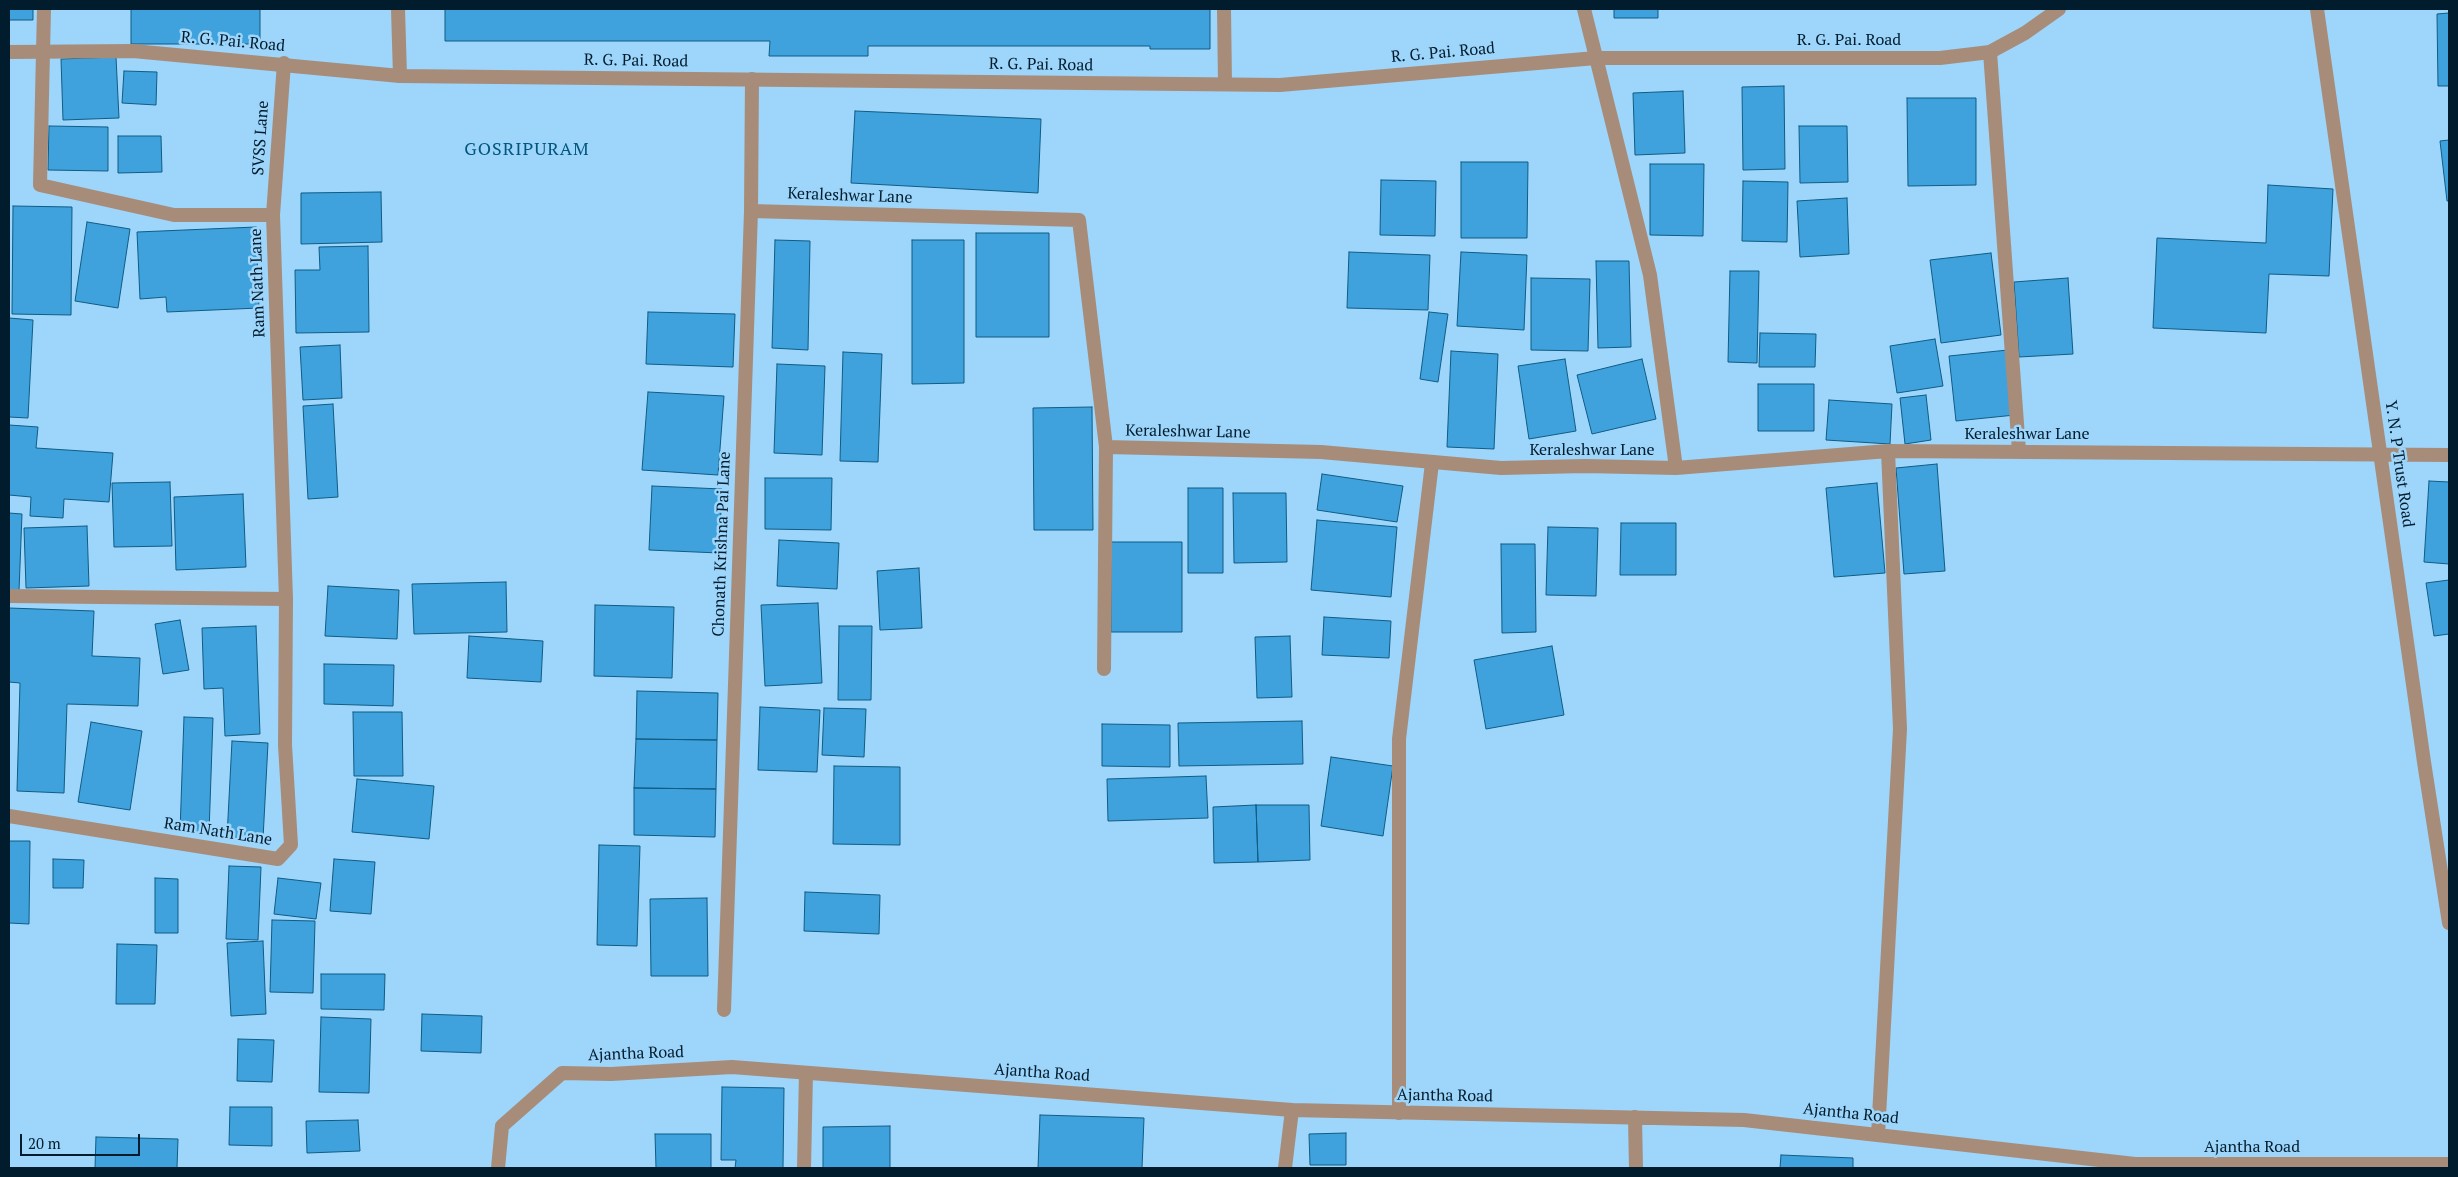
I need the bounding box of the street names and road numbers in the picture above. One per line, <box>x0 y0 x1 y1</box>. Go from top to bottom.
street label: R. G. Pai. Road <box>180 28 286 56</box>
street label: R. G. Pai. Road <box>1797 30 1901 50</box>
street label: R. G. Pai. Road <box>1390 39 1496 67</box>
street label: R. G. Pai. Road <box>584 50 688 72</box>
street label: R. G. Pai. Road <box>989 54 1093 76</box>
street label: SVSS Lane <box>249 100 273 176</box>
street label: Keraleshwar Lane <box>787 184 913 208</box>
street label: Ram Nath Lane <box>246 228 270 338</box>
street label: Y. N. P Trust Road <box>2381 399 2417 529</box>
street label: Keraleshwar Lane <box>1125 421 1251 443</box>
street label: Keraleshwar Lane <box>1964 424 2090 444</box>
street label: Keraleshwar Lane <box>1529 440 1655 460</box>
street label: Chonath Krishna Pai Lane <box>709 451 735 637</box>
street label: Ram Nath Lane <box>162 814 274 850</box>
street label: Ajantha Road <box>588 1043 684 1065</box>
street label: Ajantha Road <box>993 1060 1091 1086</box>
street label: Ajantha Road <box>1397 1086 1493 1106</box>
street label: Ajantha Road <box>1802 1099 1900 1129</box>
street label: Ajantha Road <box>2204 1137 2300 1157</box>

